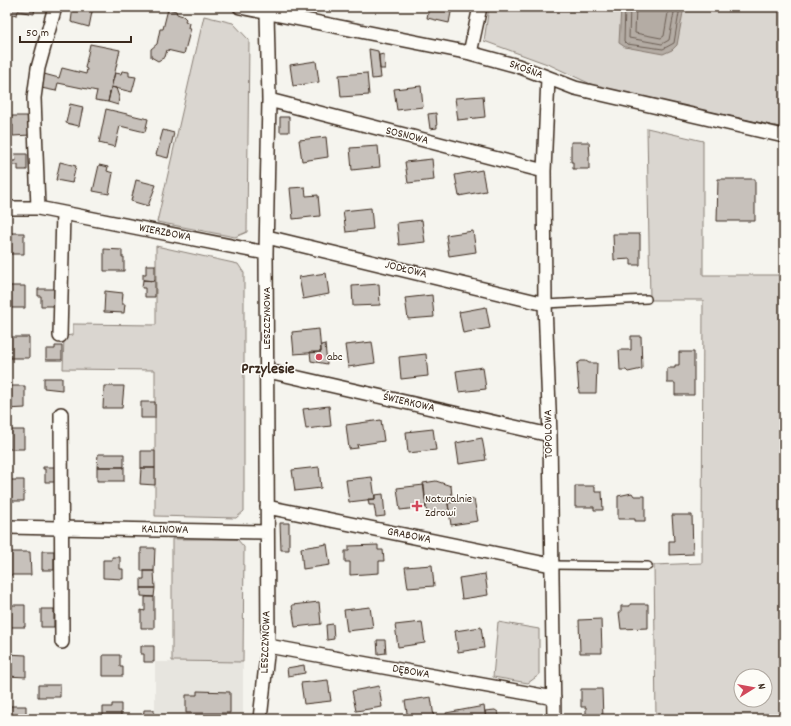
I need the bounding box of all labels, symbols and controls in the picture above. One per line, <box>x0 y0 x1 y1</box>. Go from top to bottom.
scale bar <box>20 18 131 44</box>
text: 50 m <box>26 25 49 42</box>
street label: SKOŚNA <box>507 56 546 84</box>
street label: SOSNOWA <box>384 122 431 150</box>
street label: WIERZBOWA <box>137 220 193 247</box>
street label: JODŁOWA <box>383 257 429 284</box>
street label: LESZCZYNOWA <box>259 286 276 349</box>
place label: abc <box>327 349 343 366</box>
marker: abc <box>314 352 324 362</box>
district label: Przylesie <box>241 358 295 381</box>
street label: ŚWIERKOWA <box>381 389 437 417</box>
street label: TOPOLOWA <box>540 409 558 459</box>
place label: Naturalnie Zdrowi <box>425 491 472 522</box>
marker: Naturalnie Zdrowi <box>412 501 422 511</box>
street label: KALINOWA <box>141 521 189 539</box>
street label: GRABOWA <box>386 523 433 549</box>
street label: LESZCZYNOWA <box>256 610 276 674</box>
street label: DĘBOWA <box>391 660 431 684</box>
north arrow <box>733 668 773 708</box>
text: N <box>752 682 769 691</box>

